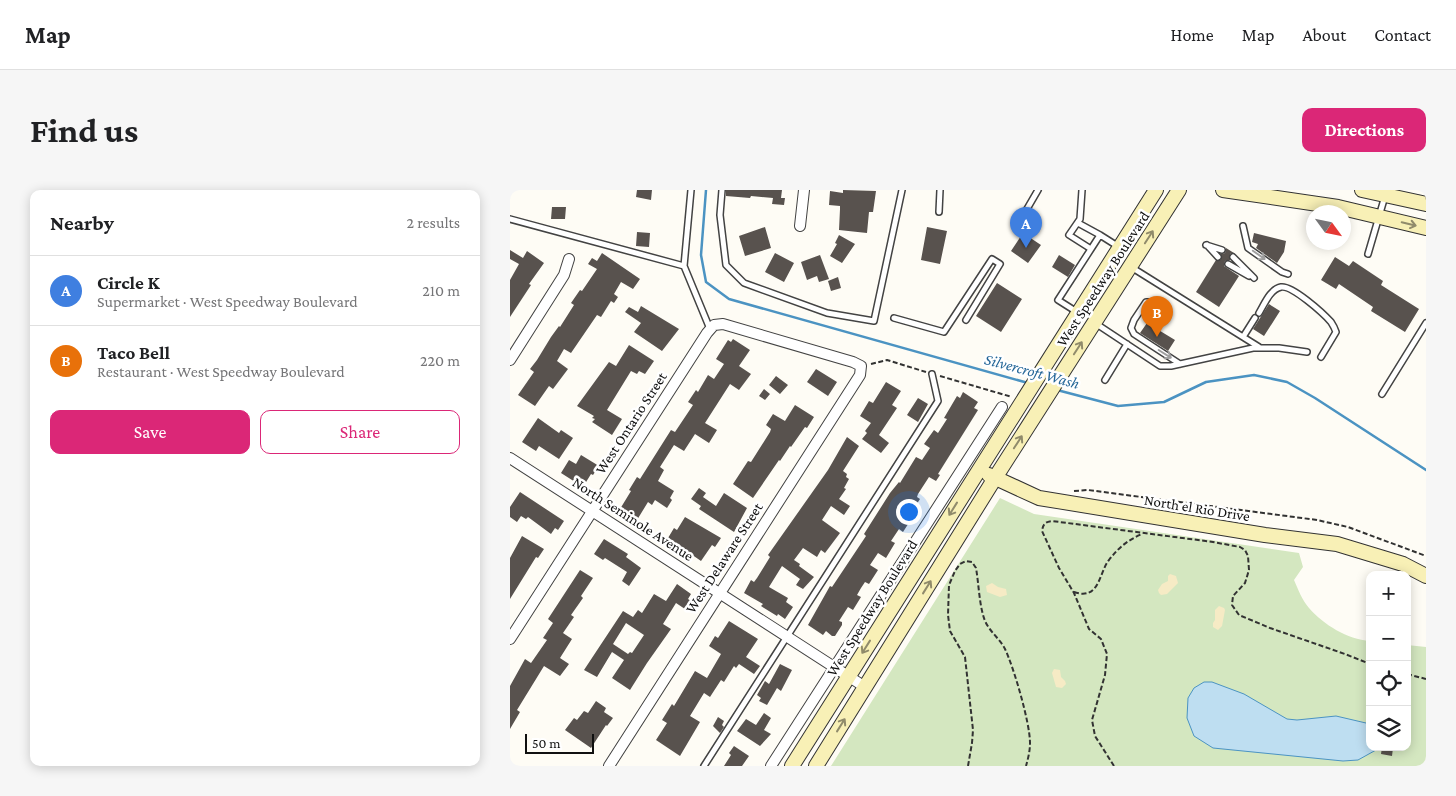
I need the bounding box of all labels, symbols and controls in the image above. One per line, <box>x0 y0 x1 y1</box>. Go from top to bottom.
text: Map <box>25 21 71 48</box>
text: Home <box>1171 25 1214 45</box>
text: Map <box>1242 25 1274 45</box>
text: About <box>1302 25 1346 45</box>
text: Contact <box>1374 25 1431 45</box>
button: Directions <box>1302 108 1426 152</box>
text: Find us <box>30 111 138 150</box>
north arrow <box>1306 205 1351 250</box>
pin: A <box>1010 207 1042 248</box>
street label: West Speedway Boulevard <box>1053 208 1154 350</box>
text: Nearby <box>50 211 114 235</box>
text: 2 results <box>407 214 460 231</box>
one-way arrow <box>1400 220 1416 229</box>
one-way arrow <box>1144 230 1154 244</box>
one-way arrow <box>1252 250 1266 260</box>
text: Circle K <box>97 272 160 293</box>
text: A <box>61 282 71 299</box>
text: 210 m <box>422 282 460 299</box>
text: Supermarket · West Speedway Boulevard <box>97 293 358 310</box>
pin: B <box>1141 296 1173 337</box>
text: Taco Bell <box>97 342 170 363</box>
one-way arrow <box>1073 342 1083 356</box>
one-way arrow <box>1158 349 1172 359</box>
water label: Silvercroft Wash <box>983 350 1081 393</box>
text: B <box>61 352 71 369</box>
text: 220 m <box>420 352 460 369</box>
text: Restaurant · West Speedway Boulevard <box>97 363 345 380</box>
street label: West Ontario Street <box>592 368 670 477</box>
button: Save <box>50 410 250 454</box>
button: Share <box>260 410 460 454</box>
one-way arrow <box>1013 435 1023 449</box>
street label: North Seminole Avenue <box>570 474 697 564</box>
street label: North el Rio Drive <box>1143 492 1251 524</box>
street label: West Delaware Street <box>682 499 766 616</box>
your location <box>896 499 922 525</box>
one-way arrow <box>948 502 958 516</box>
street label: West Speedway Boulevard <box>823 537 921 680</box>
map controls <box>1366 571 1411 751</box>
button: + <box>1366 571 1411 616</box>
one-way arrow <box>923 580 933 594</box>
button: − <box>1366 616 1411 661</box>
one-way arrow <box>861 639 871 653</box>
button: locate <box>1366 661 1411 706</box>
button: layers <box>1366 706 1411 751</box>
one-way arrow <box>837 718 847 732</box>
scale bar <box>525 731 594 754</box>
text: 50 m <box>532 735 560 751</box>

